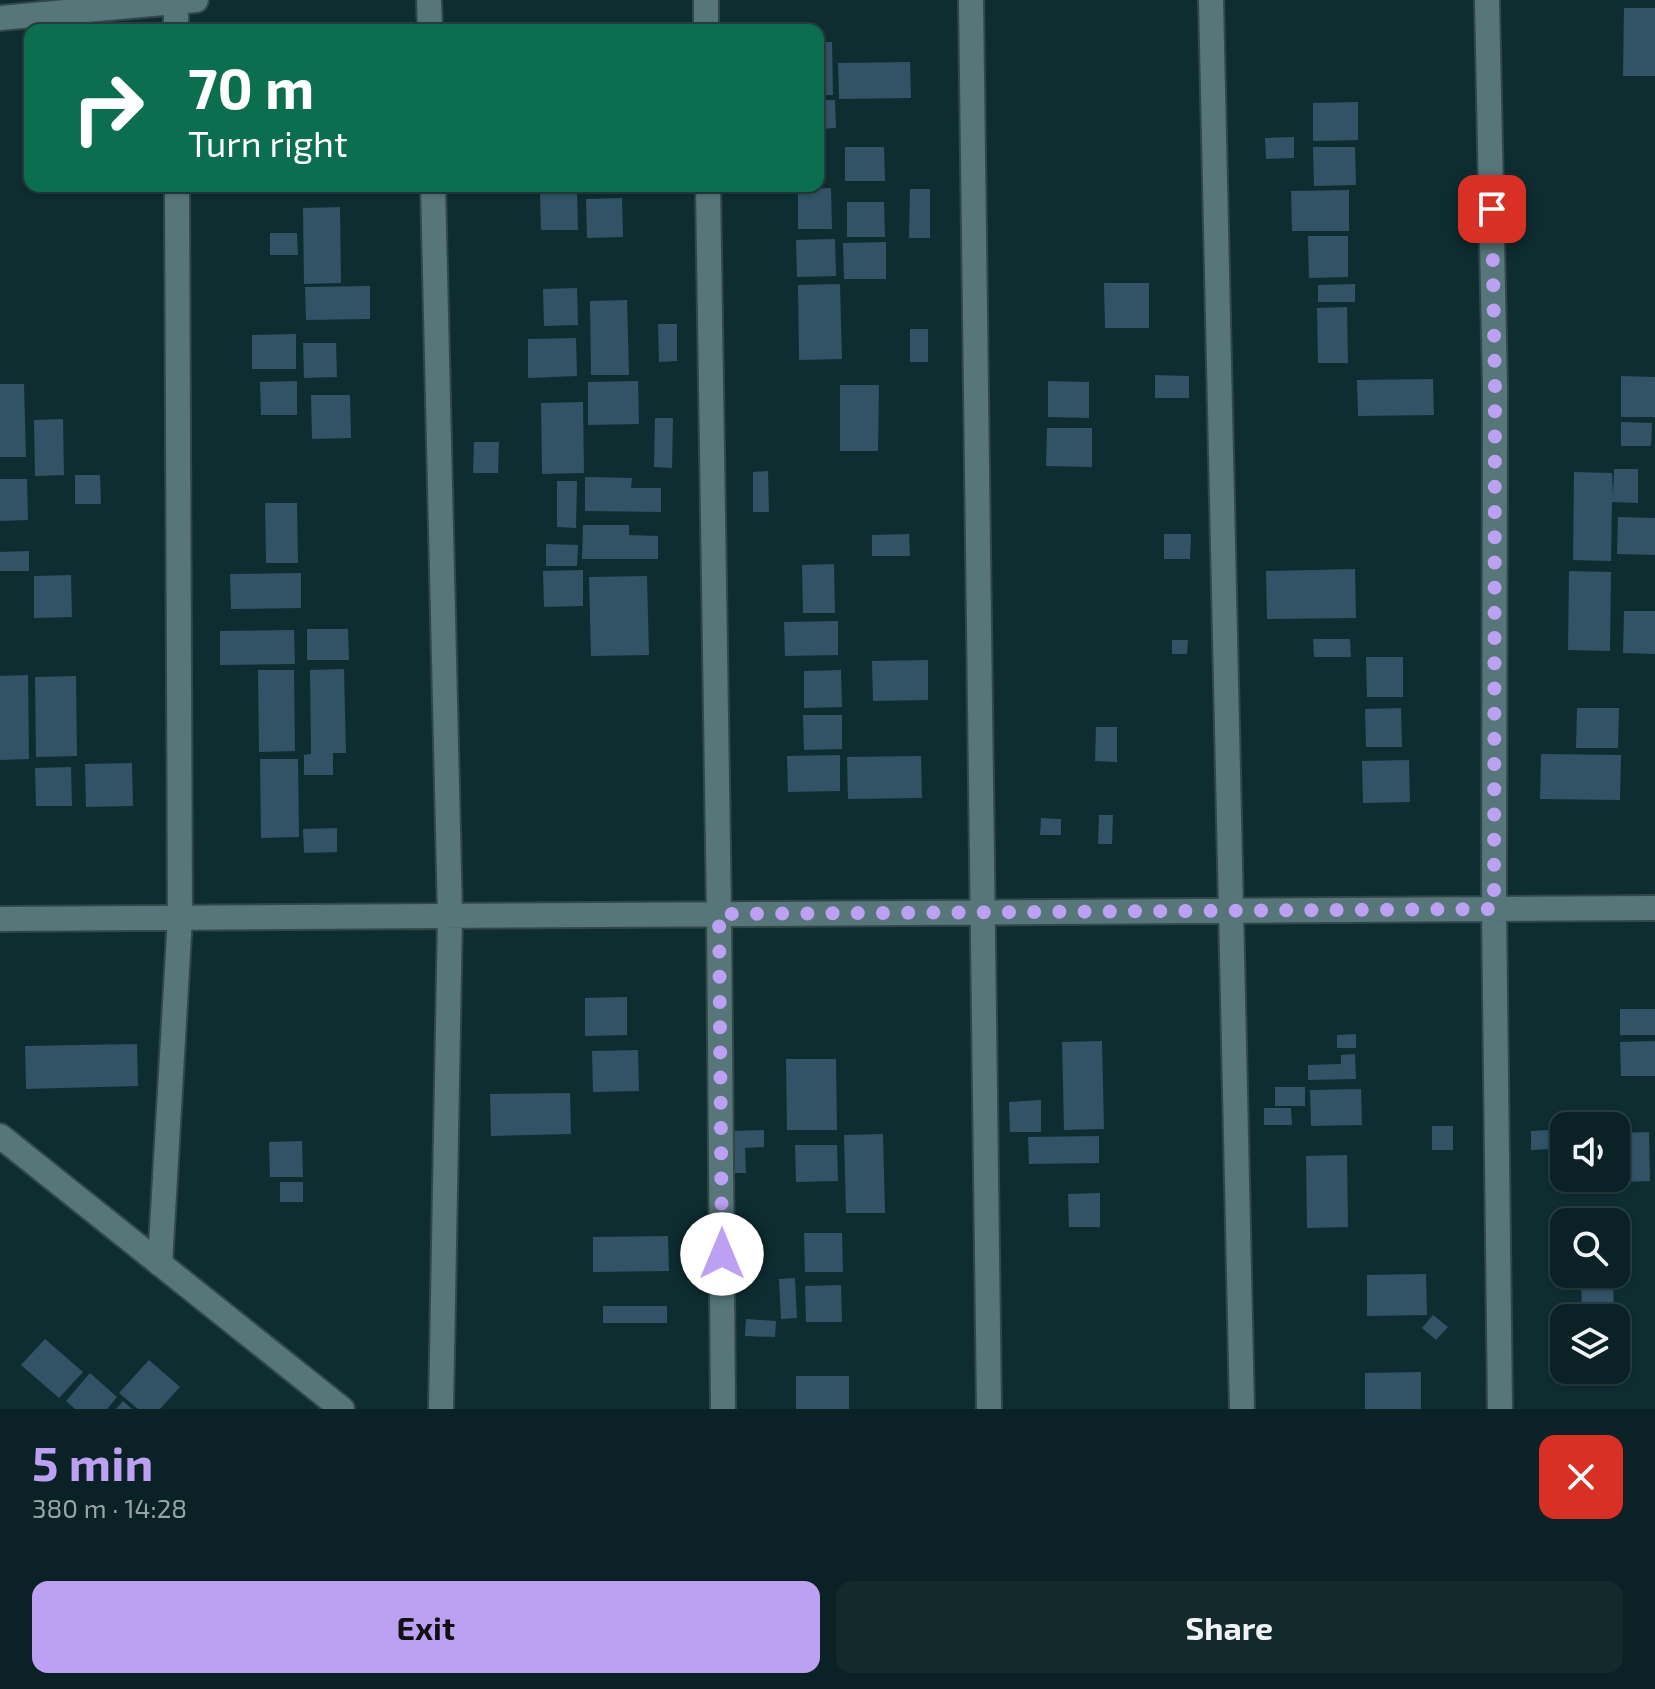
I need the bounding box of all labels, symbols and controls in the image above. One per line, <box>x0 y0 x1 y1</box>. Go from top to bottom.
text: 70 m <box>188 53 314 120</box>
icon: right <box>56 56 160 160</box>
text: Turn right <box>188 121 348 164</box>
pin <box>1458 175 1526 243</box>
icon: arrive <box>1470 187 1514 231</box>
map controls <box>1550 1112 1630 1384</box>
button: sound <box>1550 1112 1630 1192</box>
button: search <box>1550 1208 1630 1288</box>
position arrow <box>680 1212 764 1296</box>
button: layers <box>1550 1304 1630 1384</box>
text: 5 min <box>32 1433 153 1491</box>
button: close <box>1539 1435 1623 1519</box>
text: 380 m · 14:28 <box>32 1492 187 1523</box>
button: Exit <box>32 1581 820 1673</box>
button: Share <box>836 1581 1623 1673</box>

